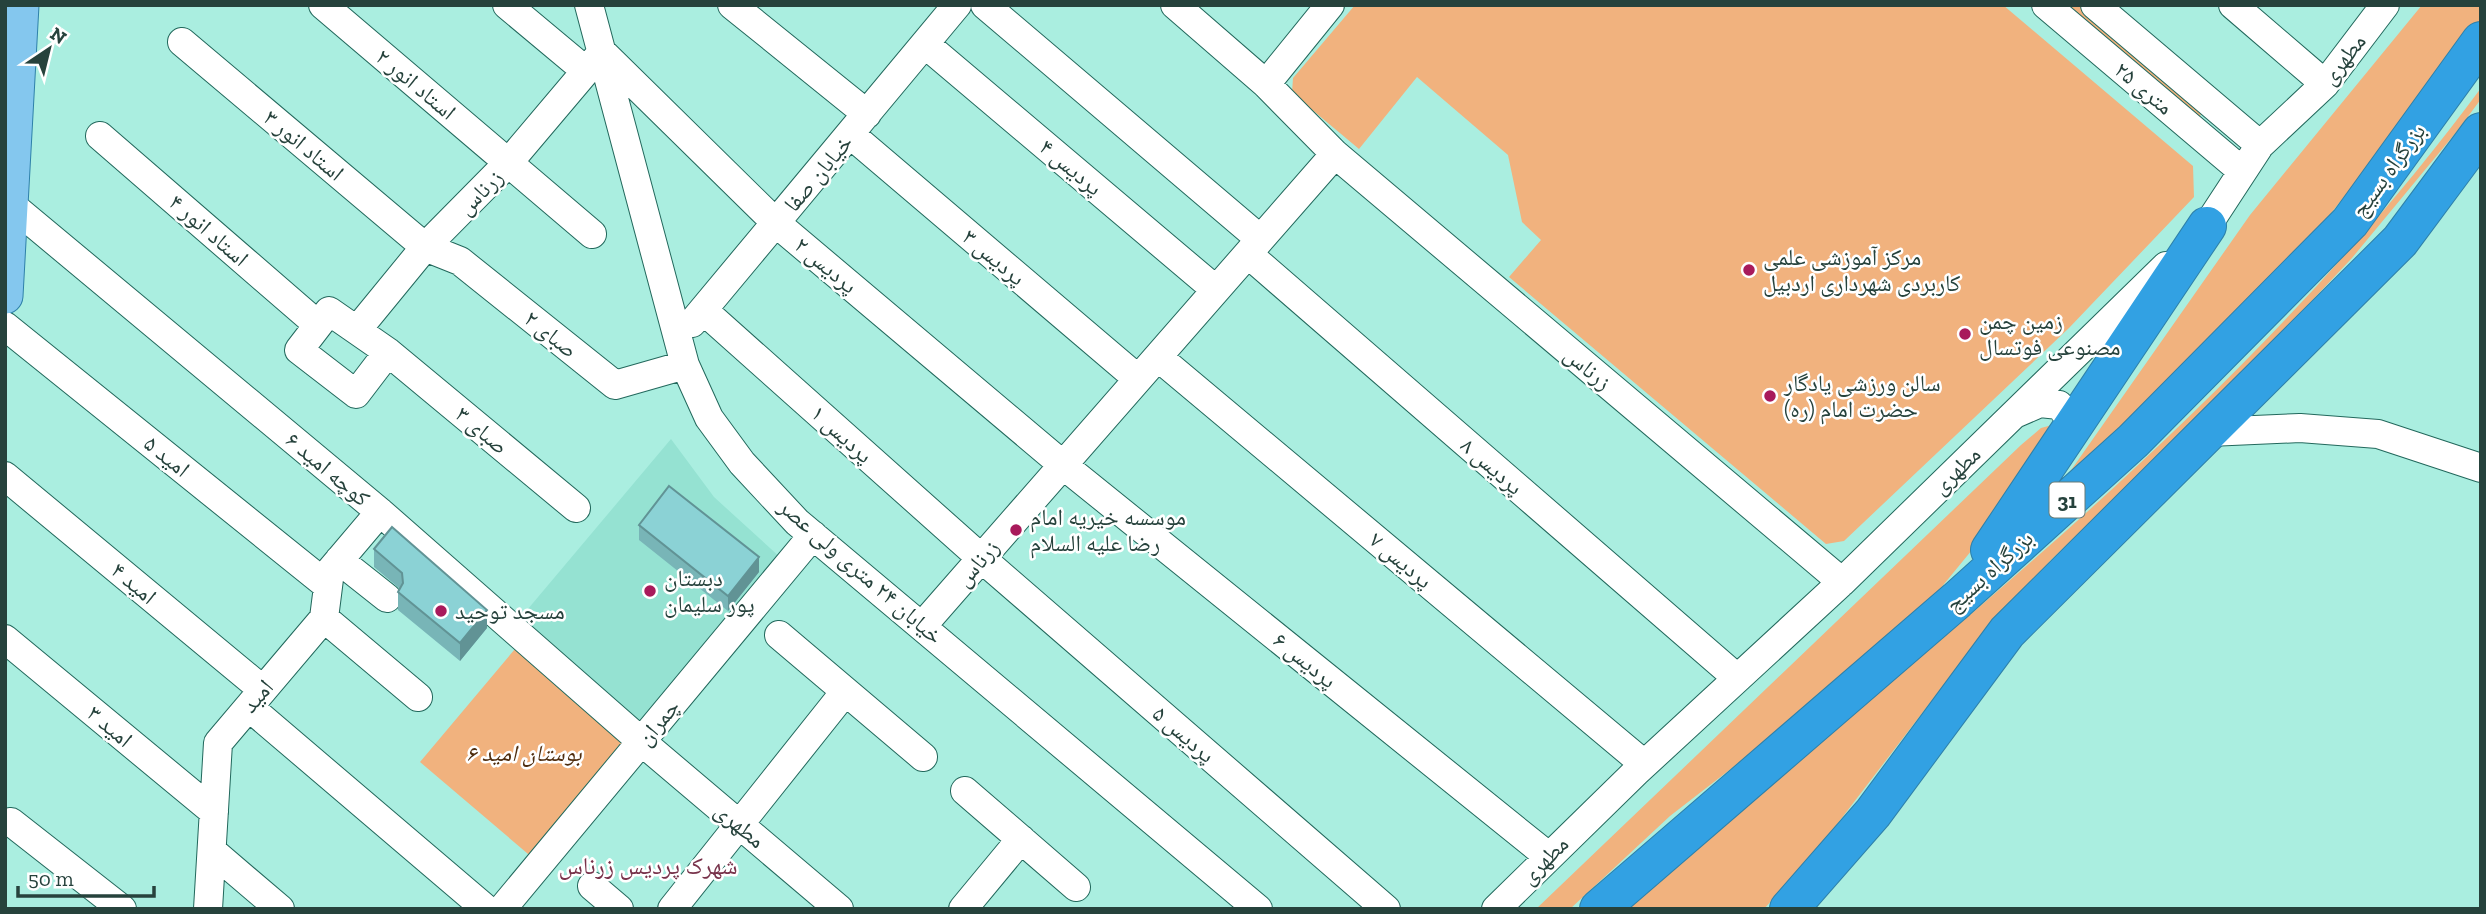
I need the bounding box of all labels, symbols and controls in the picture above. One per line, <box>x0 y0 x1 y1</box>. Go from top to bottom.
north arrow <box>14 14 84 84</box>
text: N <box>46 22 71 49</box>
street label: مطهری <box>2314 28 2372 90</box>
street label: استاد انور ۲ <box>370 42 462 126</box>
street label: ۲۵ متری <box>2109 55 2179 121</box>
street label: استاد انور ۳ <box>258 103 350 187</box>
street label: بزرگراه بسیج <box>2345 118 2432 223</box>
street label: خیابان صفا <box>778 129 858 217</box>
street label: پردیس ۴ <box>1034 133 1108 202</box>
street label: زرناس <box>451 163 509 221</box>
street label: استاد انور ۴ <box>163 188 255 272</box>
street label: پردیس ۳ <box>957 223 1031 292</box>
street label: پردیس ۲ <box>789 231 863 300</box>
place label: مرکز آموزشی علمی کاربردی شهرداری اردبیل <box>1763 243 1961 297</box>
marker: مرکز آموزشی علمی کاربردی شهرداری اردبیل <box>1741 262 1757 278</box>
street label: صبای ۲ <box>519 304 583 364</box>
place label: زمین چمن مصنوعی فوتسال <box>1979 307 2121 361</box>
marker: زمین چمن مصنوعی فوتسال <box>1957 326 1973 342</box>
street label: زرناس <box>1559 340 1617 396</box>
place label: سالن ورزشی یادگار حضرت امام (ره) <box>1783 369 1941 425</box>
marker: سالن ورزشی یادگار حضرت امام (ره) <box>1762 388 1778 404</box>
street label: پردیس ۱ <box>805 399 879 469</box>
street label: صبای ۳ <box>450 400 514 460</box>
street label: کوچه امید ۶ <box>280 426 376 513</box>
street label: امید ۵ <box>138 429 196 483</box>
street label: پردیس ۸ <box>1455 431 1529 501</box>
street label: مطهری <box>1926 440 1986 500</box>
road number: 31 <box>2050 482 2084 518</box>
street label: خیابان ۲۴ متری ولی عصر <box>772 491 949 650</box>
place label: موسسه خیریه امام رضا علیه السلام <box>1030 503 1186 559</box>
marker: موسسه خیریه امام رضا علیه السلام <box>1008 522 1024 538</box>
street label: بزرگراه بسیج <box>1939 524 2039 618</box>
street label: پردیس ۷ <box>1364 526 1438 595</box>
street label: زرناس <box>949 534 1005 592</box>
street label: امید ۴ <box>106 556 162 610</box>
place label: دبستان پور سلیمان <box>664 564 755 618</box>
marker: دبستان پور سلیمان <box>642 583 658 599</box>
place label: مسجد توحید <box>455 597 565 625</box>
marker: مسجد توحید <box>433 603 449 619</box>
street label: پردیس ۶ <box>1267 626 1342 694</box>
street label: امید <box>235 674 279 718</box>
street label: چمران <box>630 693 686 751</box>
street label: امید ۳ <box>82 699 138 753</box>
street label: پردیس ۵ <box>1147 699 1221 769</box>
park label: بوستان امید ۶ <box>466 739 582 768</box>
street label: مطهری <box>709 796 771 854</box>
street label: مطهری <box>1514 830 1574 890</box>
district label: شهرک پردیس زرناس <box>559 851 737 880</box>
scale bar <box>18 855 154 899</box>
text: 50 m <box>28 866 74 891</box>

